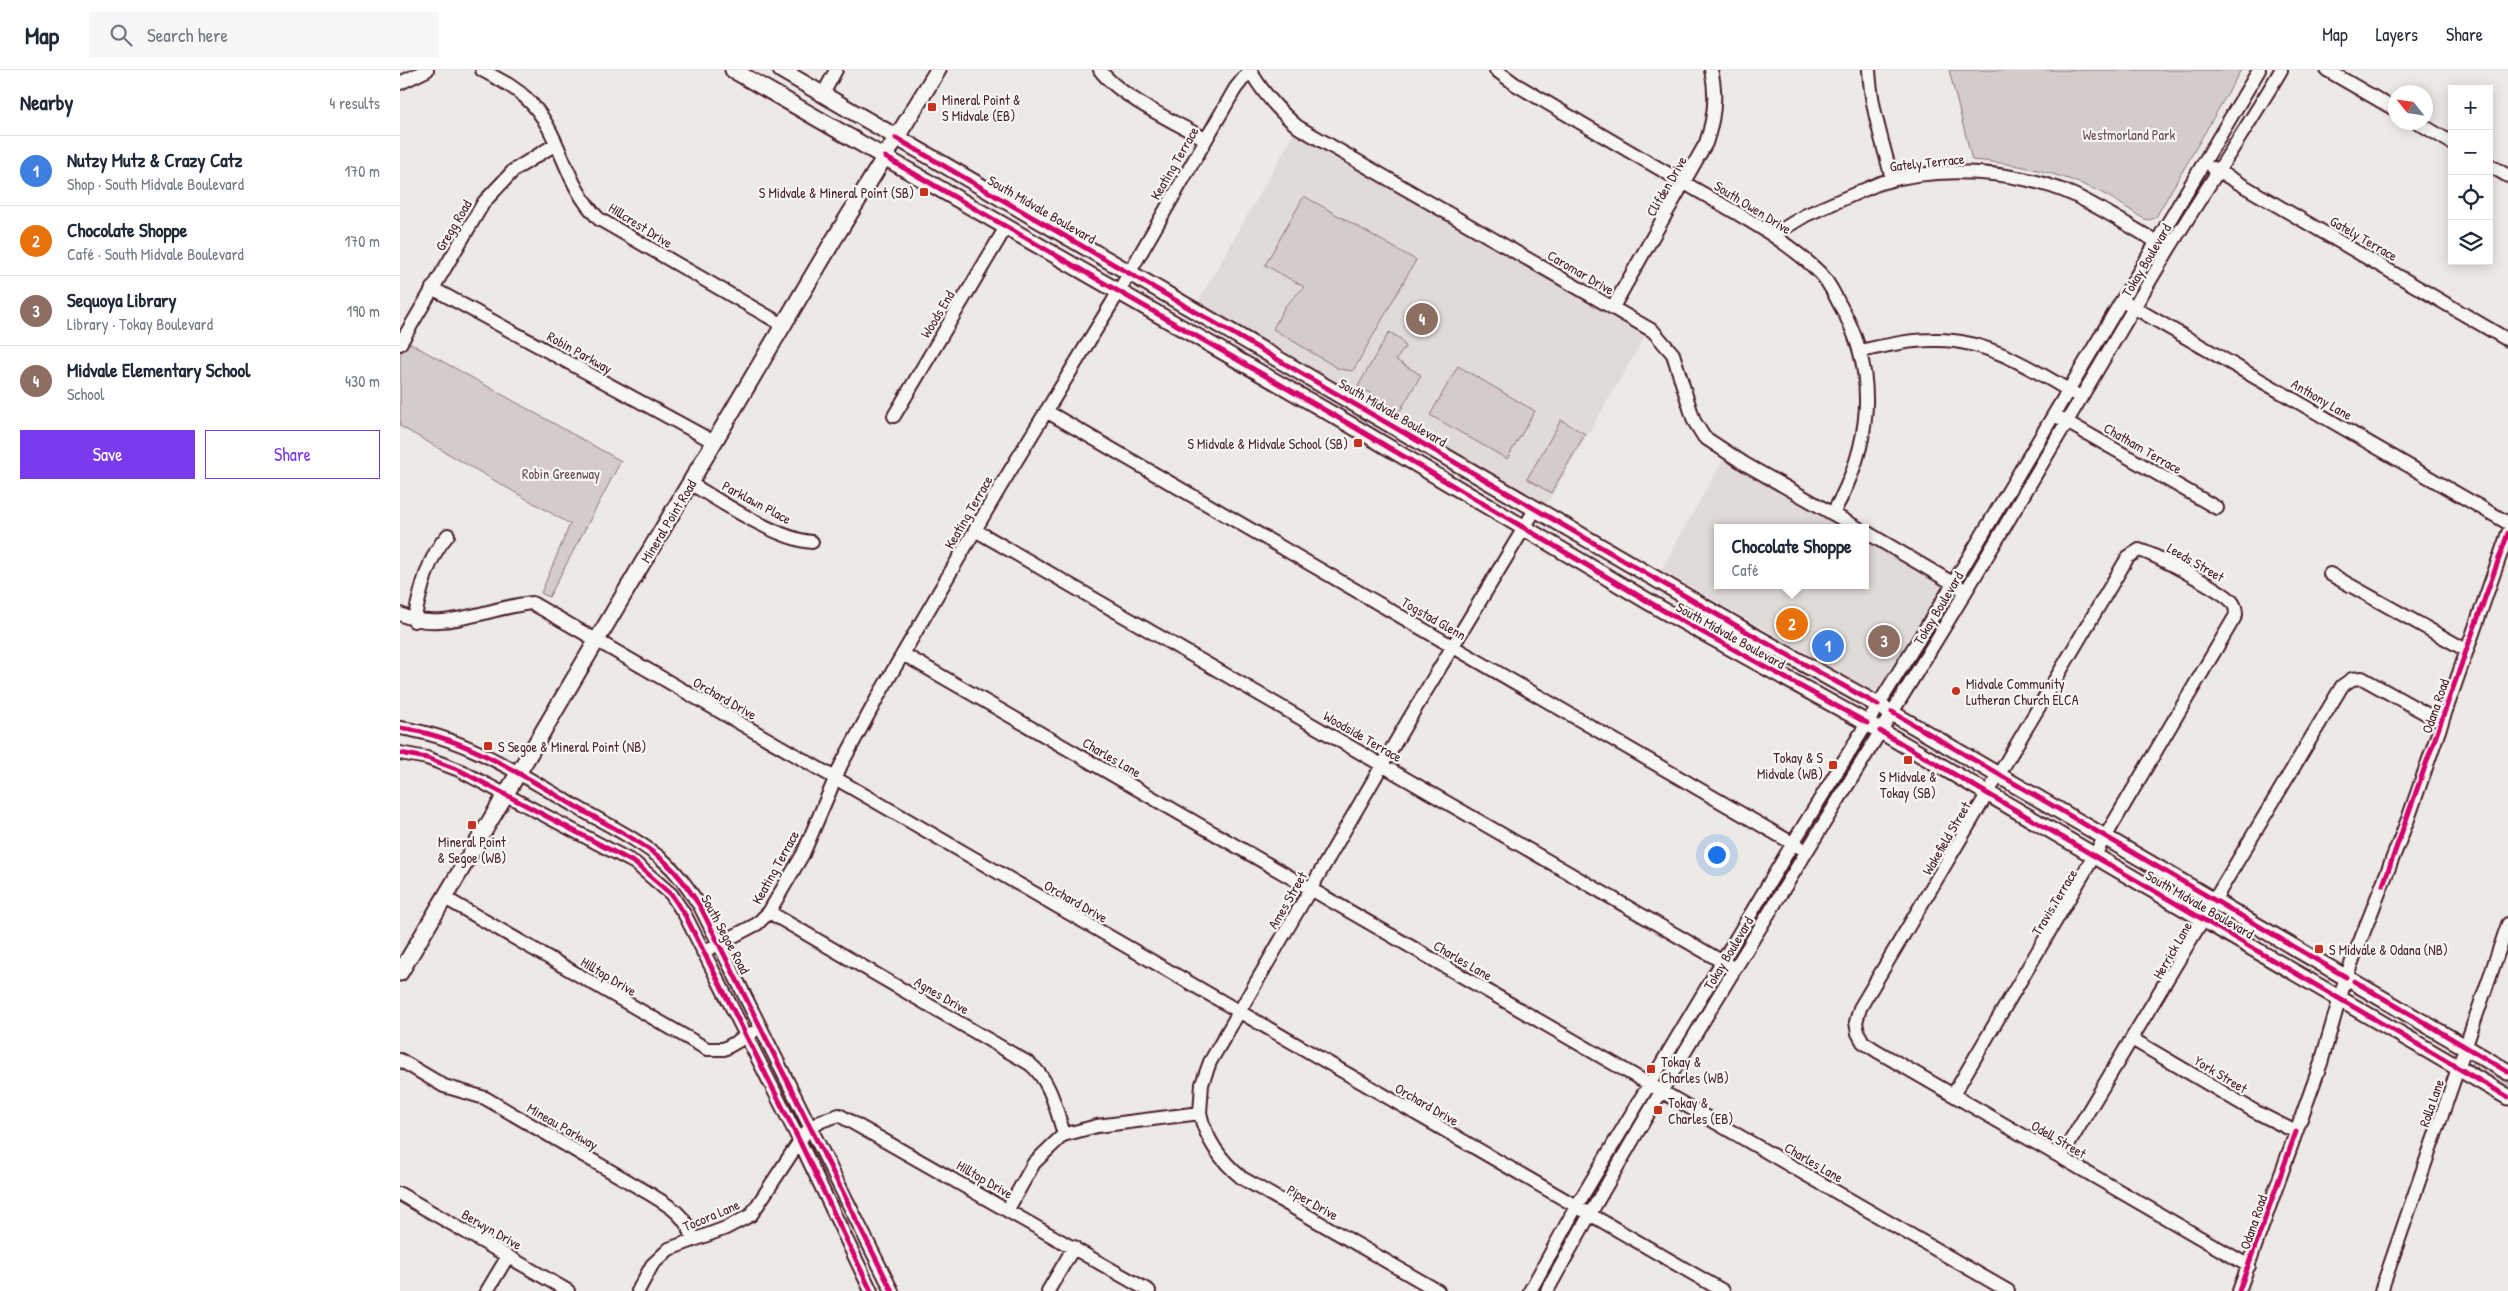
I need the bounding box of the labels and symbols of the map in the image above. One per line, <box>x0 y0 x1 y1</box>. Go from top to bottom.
north arrow <box>2388 85 2433 130</box>
place label: Mineral Point & S Midvale (EB) <box>942 90 1020 125</box>
marker: Mineral Point & S Midvale (EB) <box>926 101 938 113</box>
street label: Keating Terrace <box>1145 123 1204 204</box>
park label: Westmorland Park <box>2083 125 2175 144</box>
street label: Gately Terrace <box>1889 149 1966 176</box>
street label: Clifden Drive <box>1641 152 1691 220</box>
street label: South Midvale Boulevard <box>985 170 1100 248</box>
street label: South Owen Drive <box>1711 176 1795 238</box>
place label: S Midvale & Mineral Point (SB) <box>759 183 914 202</box>
marker: S Midvale & Mineral Point (SB) <box>918 186 930 198</box>
street label: Gregg Road <box>430 196 477 255</box>
street label: Hillcrest Drive <box>605 198 677 252</box>
street label: Gately Terrace <box>2326 211 2402 266</box>
street label: Tokay Boulevard <box>2117 219 2176 301</box>
street label: Caromar Drive <box>1544 245 1618 299</box>
street label: Woods End <box>915 286 959 341</box>
pin: 4 <box>1406 300 1438 338</box>
street label: Robin Parkway <box>544 326 616 379</box>
street label: South Midvale Boulevard <box>1336 373 1451 451</box>
street label: Anthony Lane <box>2287 374 2356 425</box>
street label: Chatham Terrace <box>2100 418 2186 478</box>
place label: S Midvale & Midvale School (SB) <box>1187 434 1348 453</box>
marker: S Midvale & Midvale School (SB) <box>1352 437 1364 449</box>
park label: Robin Greenway <box>522 464 600 484</box>
street label: Keating Terrace <box>939 472 998 553</box>
street label: Mineral Point Road <box>636 475 701 566</box>
street label: Parklawn Place <box>719 476 795 528</box>
street label: Leeds Street <box>2164 538 2228 586</box>
street label: Tokay Boulevard <box>1909 567 1968 649</box>
street label: Togstad Glenn <box>1398 592 1470 645</box>
street label: South Midvale Boulevard <box>1673 597 1789 673</box>
pin: 2 <box>1776 605 1808 643</box>
pin: 3 <box>1868 622 1900 660</box>
pin: 1 <box>1812 627 1844 665</box>
street label: Orchard Drive <box>690 672 761 724</box>
place label: Midvale Community Lutheran Church ELCA <box>1966 674 2079 709</box>
street label: Odana Road <box>2417 676 2453 736</box>
marker: Midvale Community Lutheran Church ELCA <box>1950 685 1962 697</box>
street label: Woodside Terrace <box>1320 706 1406 766</box>
street label: Charles Lane <box>1079 733 1145 782</box>
place label: S Segoe & Mineral Point (NB) <box>498 737 646 757</box>
marker: S Segoe & Mineral Point (NB) <box>482 740 494 752</box>
place label: Tokay & S Midvale (WB) <box>1757 748 1824 783</box>
marker: S Midvale & Tokay (SB) <box>1902 754 1914 766</box>
marker: Tokay & S Midvale (WB) <box>1827 759 1839 771</box>
place label: S Midvale & Tokay (SB) <box>1879 767 1937 803</box>
street label: Wakefield Street <box>1917 798 1975 878</box>
marker: Mineral Point & Segoe (WB) <box>466 819 478 831</box>
street label: Keating Terrace <box>747 826 804 908</box>
place label: Mineral Point & Segoe (WB) <box>438 832 506 868</box>
your location <box>1704 842 1730 868</box>
street label: Travis Terrace <box>2027 865 2081 939</box>
street label: South Midvale Boulevard <box>2143 865 2258 943</box>
street label: Ames Street <box>1263 868 1311 932</box>
street label: Orchard Drive <box>1041 875 1112 927</box>
street label: South Segoe Road <box>696 891 755 978</box>
street label: Tokay Boulevard <box>1699 912 1758 994</box>
street label: Herrick Lane <box>2148 918 2196 982</box>
street label: Charles Lane <box>1430 936 1496 985</box>
place label: S Midvale & Odana (NB) <box>2329 940 2448 959</box>
marker: S Midvale & Odana (NB) <box>2313 943 2325 955</box>
street label: Hilltop Drive <box>577 952 641 1001</box>
street label: Agnes Drive <box>911 972 973 1019</box>
street label: York Street <box>2191 1051 2251 1097</box>
place label: Tokay & Charles (WB) <box>1661 1052 1729 1087</box>
marker: Tokay & Charles (WB) <box>1645 1063 1657 1075</box>
street label: Rolla Lane <box>2414 1076 2448 1129</box>
street label: Orchard Drive <box>1392 1078 1463 1130</box>
place label: Tokay & Charles (EB) <box>1668 1093 1733 1128</box>
street label: Mineau Parkway <box>524 1098 602 1155</box>
marker: Tokay & Charles (EB) <box>1652 1104 1664 1116</box>
street label: Odell Street <box>2028 1116 2090 1162</box>
street label: Charles Lane <box>1781 1138 1847 1187</box>
street label: Hilltop Drive <box>953 1155 1017 1204</box>
street label: Piper Drive <box>1283 1180 1343 1225</box>
street label: Odana Road <box>2235 1192 2271 1252</box>
street label: Tocora Lane <box>680 1194 743 1235</box>
street label: Berwyn Drive <box>458 1204 526 1255</box>

